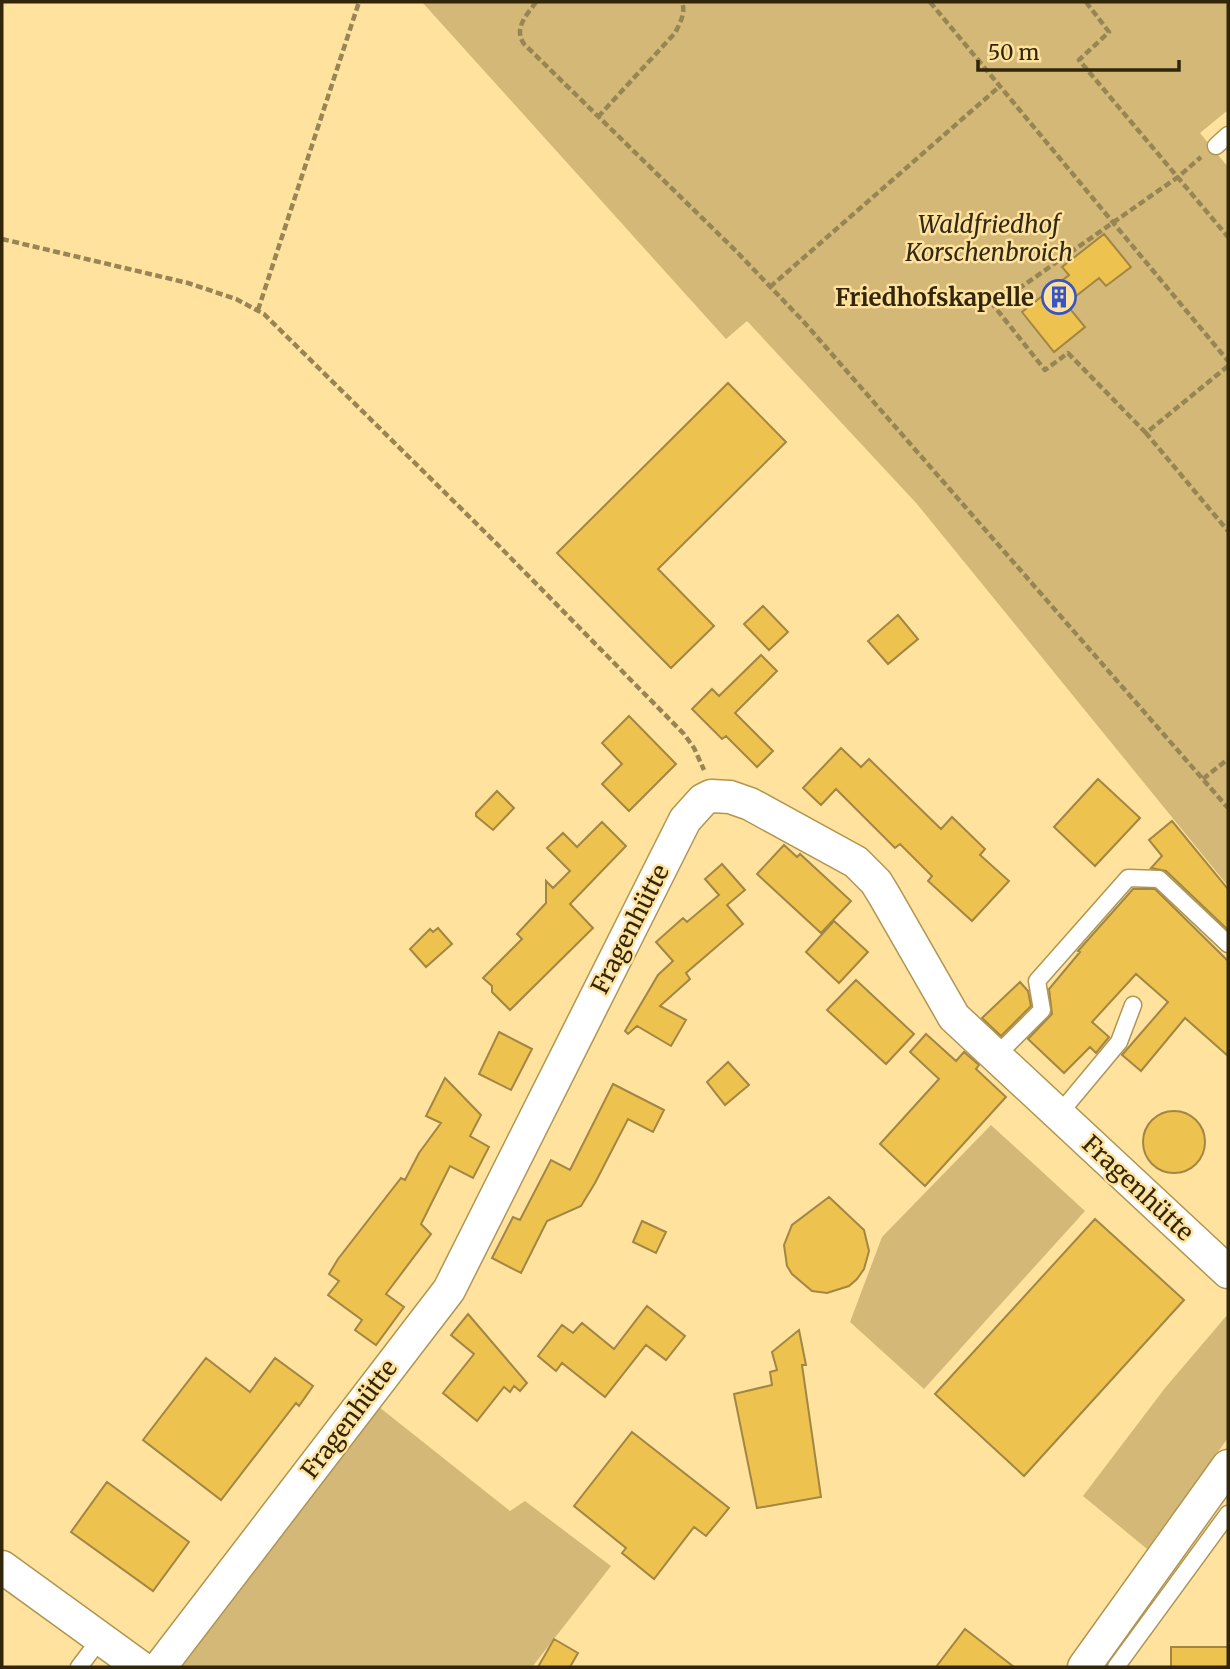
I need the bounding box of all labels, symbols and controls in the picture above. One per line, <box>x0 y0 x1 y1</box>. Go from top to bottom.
scale bar <box>978 28 1179 72</box>
text: 50 m <box>988 39 1039 66</box>
park label: Waldfriedhof Korschenbroich <box>904 209 1073 268</box>
building icon: Friedhofskapelle <box>1040 278 1078 316</box>
place label: Friedhofskapelle <box>835 282 1034 313</box>
street label: Fragenhütte <box>584 859 676 999</box>
street label: Fragenhütte <box>1076 1129 1200 1247</box>
street label: Fragenhütte <box>294 1353 404 1485</box>

